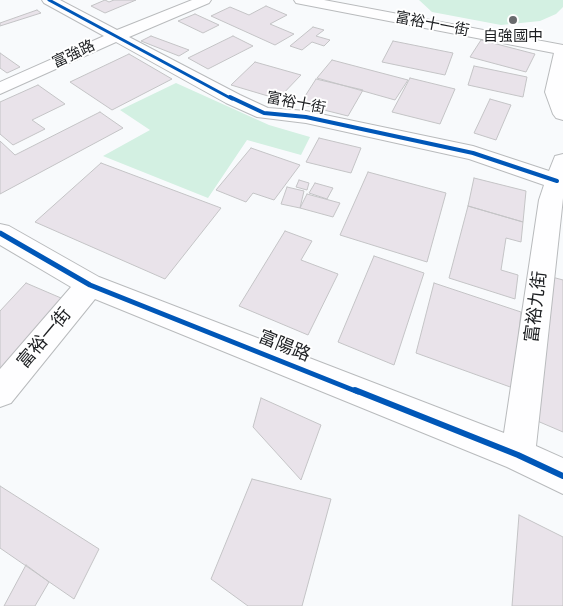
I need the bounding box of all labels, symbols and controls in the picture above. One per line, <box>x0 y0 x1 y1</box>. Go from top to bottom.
street label: 富裕十一街 <box>393 9 471 41</box>
marker: 自強國中 <box>507 14 519 26</box>
place label: 自強國中 <box>483 28 543 46</box>
street label: 富強路 <box>50 37 98 73</box>
street label: 富裕十街 <box>265 89 327 119</box>
street label: 富裕九街 <box>522 270 552 344</box>
street label: 富裕一街 <box>14 304 76 374</box>
street label: 富陽路 <box>255 327 313 367</box>

